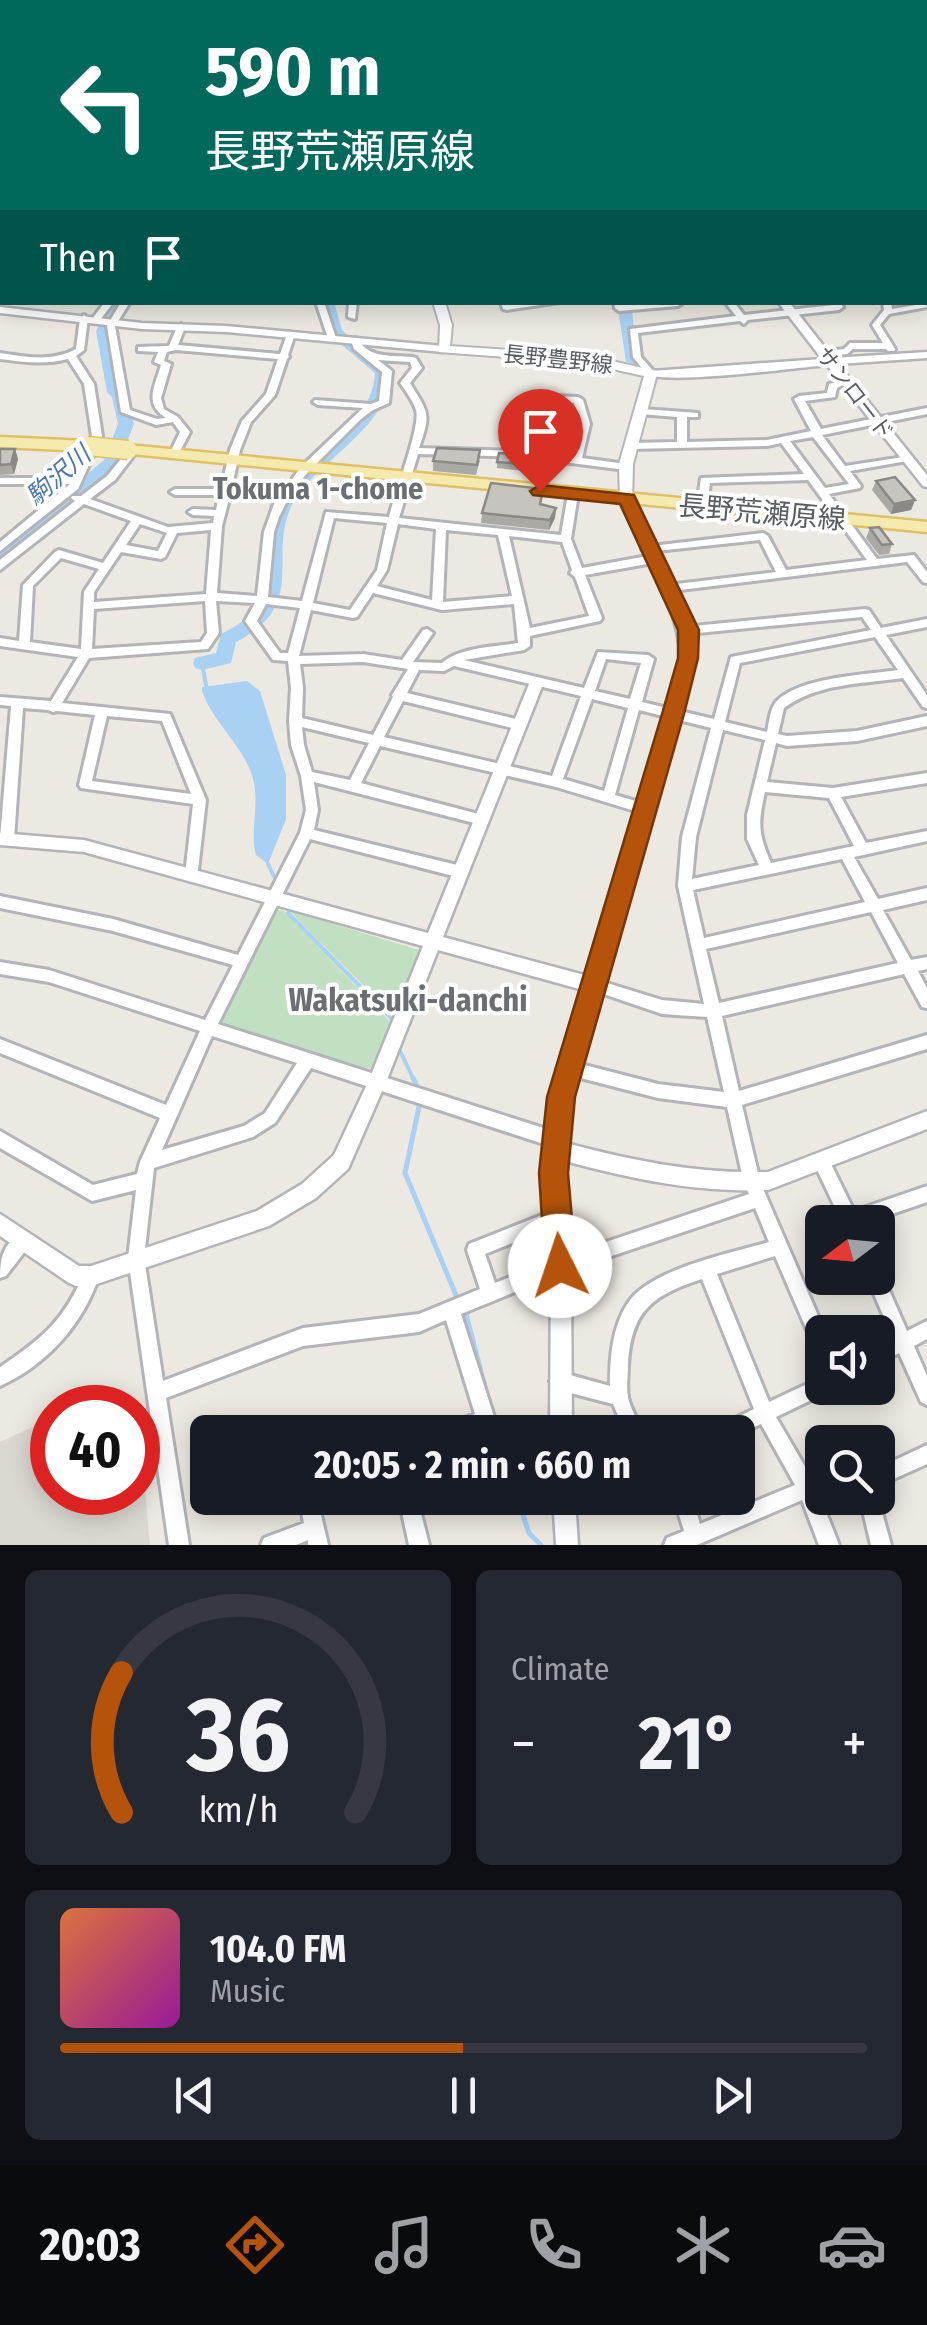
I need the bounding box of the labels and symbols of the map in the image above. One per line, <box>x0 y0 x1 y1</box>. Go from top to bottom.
street label: 長野豊野線 <box>502 340 614 379</box>
street label: サンロード <box>810 342 899 445</box>
pin <box>498 389 583 492</box>
water label: 駒沢川 <box>21 438 99 512</box>
district label: Tokuma 1-chome <box>213 471 423 507</box>
street label: 長野荒瀬原線 <box>677 489 847 536</box>
district label: Wakatsuki-danchi <box>289 981 527 1019</box>
north arrow <box>805 1205 895 1295</box>
position arrow <box>508 1214 612 1318</box>
speed limit sign: 40 <box>30 1385 160 1515</box>

